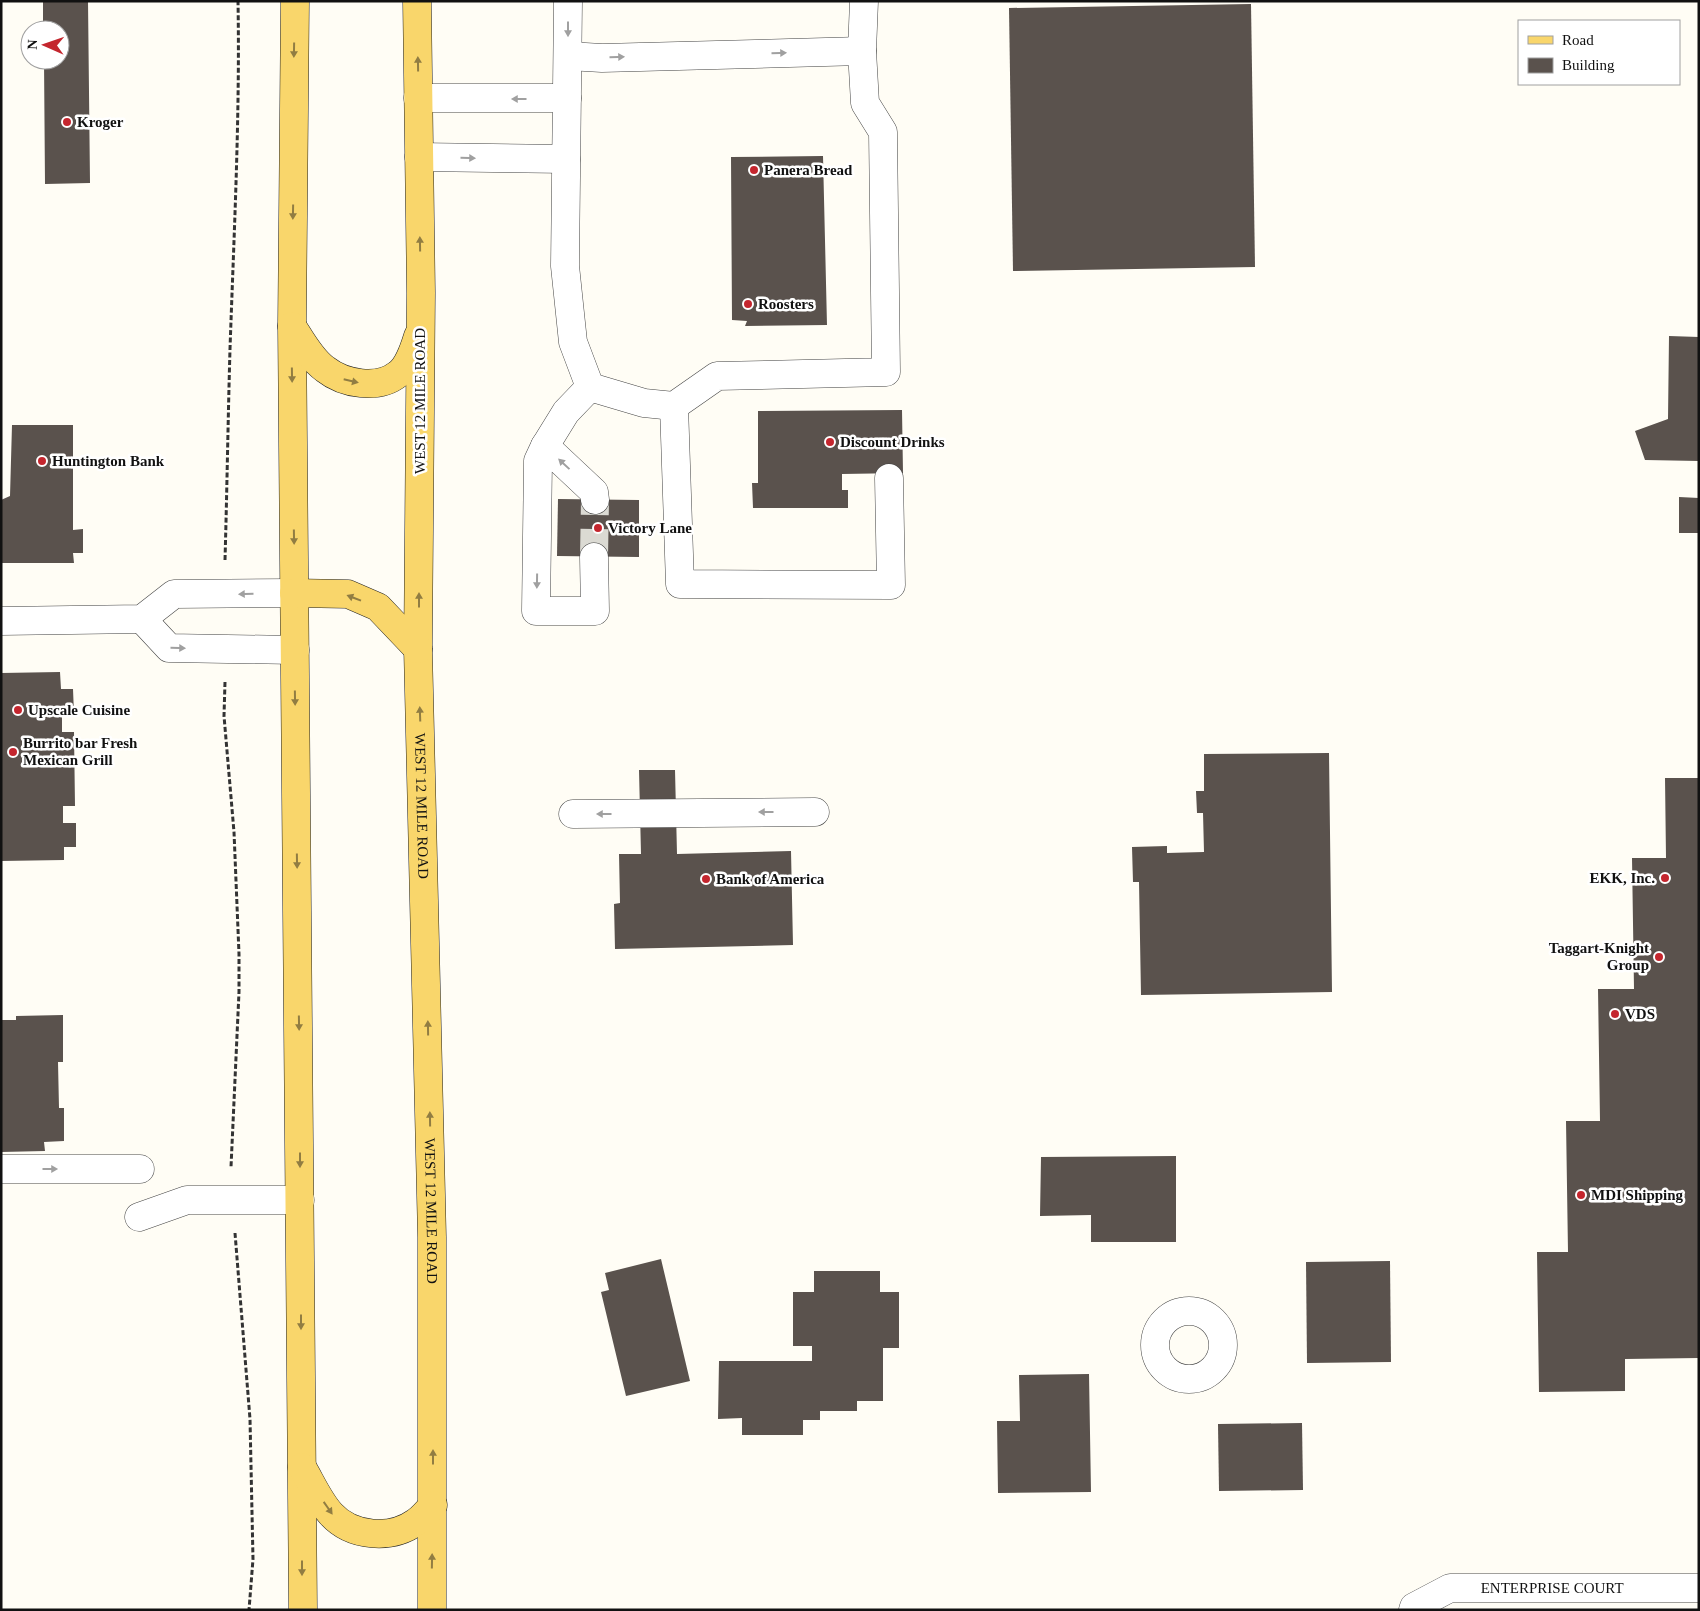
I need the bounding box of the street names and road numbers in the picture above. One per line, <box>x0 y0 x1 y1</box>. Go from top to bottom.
street label: WEST 12 MILE ROAD <box>412 328 428 474</box>
street label: WEST 12 MILE ROAD <box>412 733 431 879</box>
street label: WEST 12 MILE ROAD <box>422 1138 440 1284</box>
street label: ENTERPRISE COURT <box>1481 1580 1624 1596</box>

